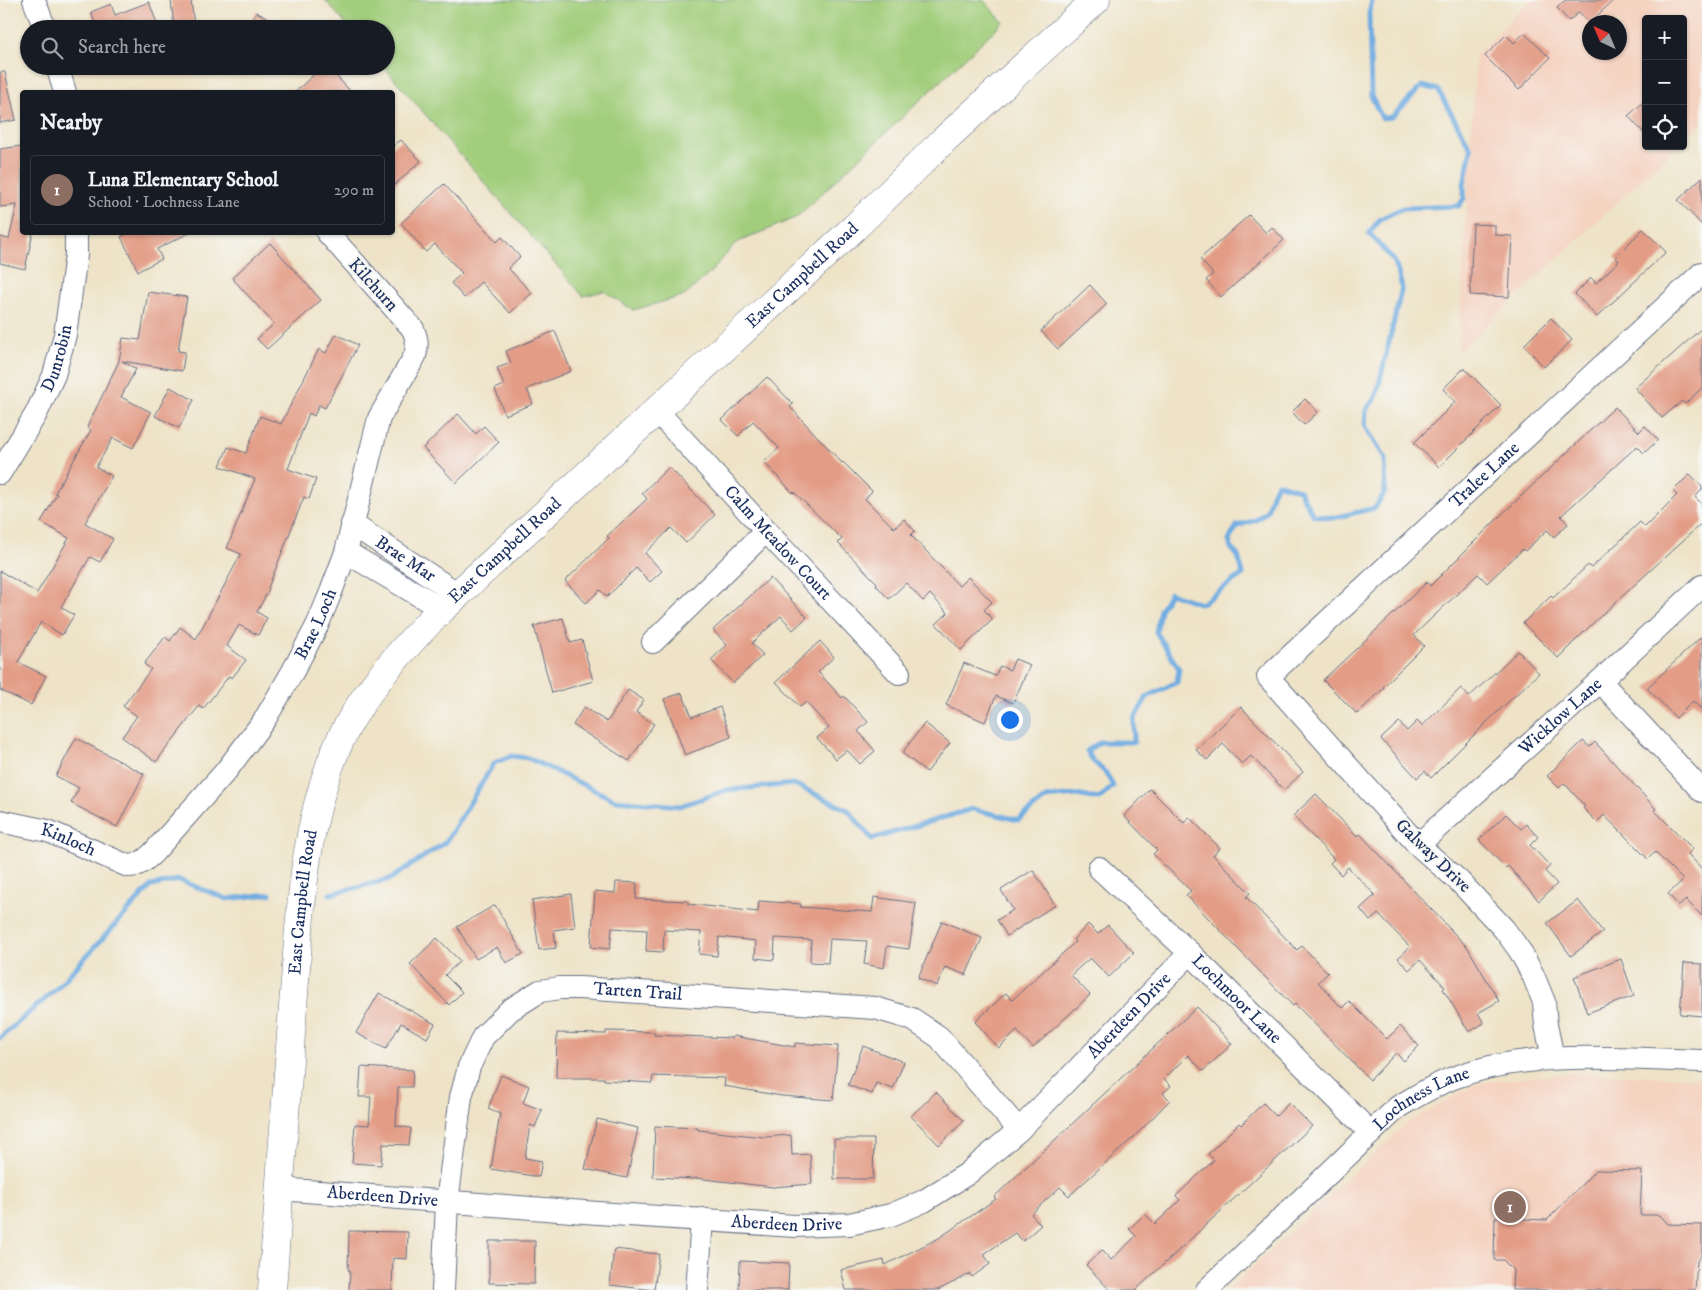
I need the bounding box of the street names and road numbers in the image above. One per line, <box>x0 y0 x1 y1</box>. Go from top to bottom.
street label: East Campbell Road <box>741 218 864 333</box>
street label: Kilchurn <box>343 254 403 317</box>
street label: Dunrobin <box>37 323 77 396</box>
street label: Tralee Lane <box>1445 437 1524 513</box>
street label: Calm Meadow Court <box>719 481 837 605</box>
street label: East Campbell Road <box>444 493 566 608</box>
street label: Brae Mar <box>371 531 440 587</box>
street label: Brae Loch <box>290 585 342 663</box>
street label: Wicklow Lane <box>1514 673 1607 760</box>
street label: Galway Drive <box>1390 814 1476 898</box>
street label: Kinloch <box>39 819 100 862</box>
street label: East Campbell Road <box>284 828 323 976</box>
street label: Lochmoor Lane <box>1187 950 1286 1049</box>
street label: Aberdeen Drive <box>1083 968 1176 1063</box>
street label: Tarten Trail <box>593 978 684 1006</box>
street label: Lochness Lane <box>1369 1062 1472 1136</box>
street label: Aberdeen Drive <box>326 1182 439 1212</box>
street label: Aberdeen Drive <box>730 1211 843 1237</box>

